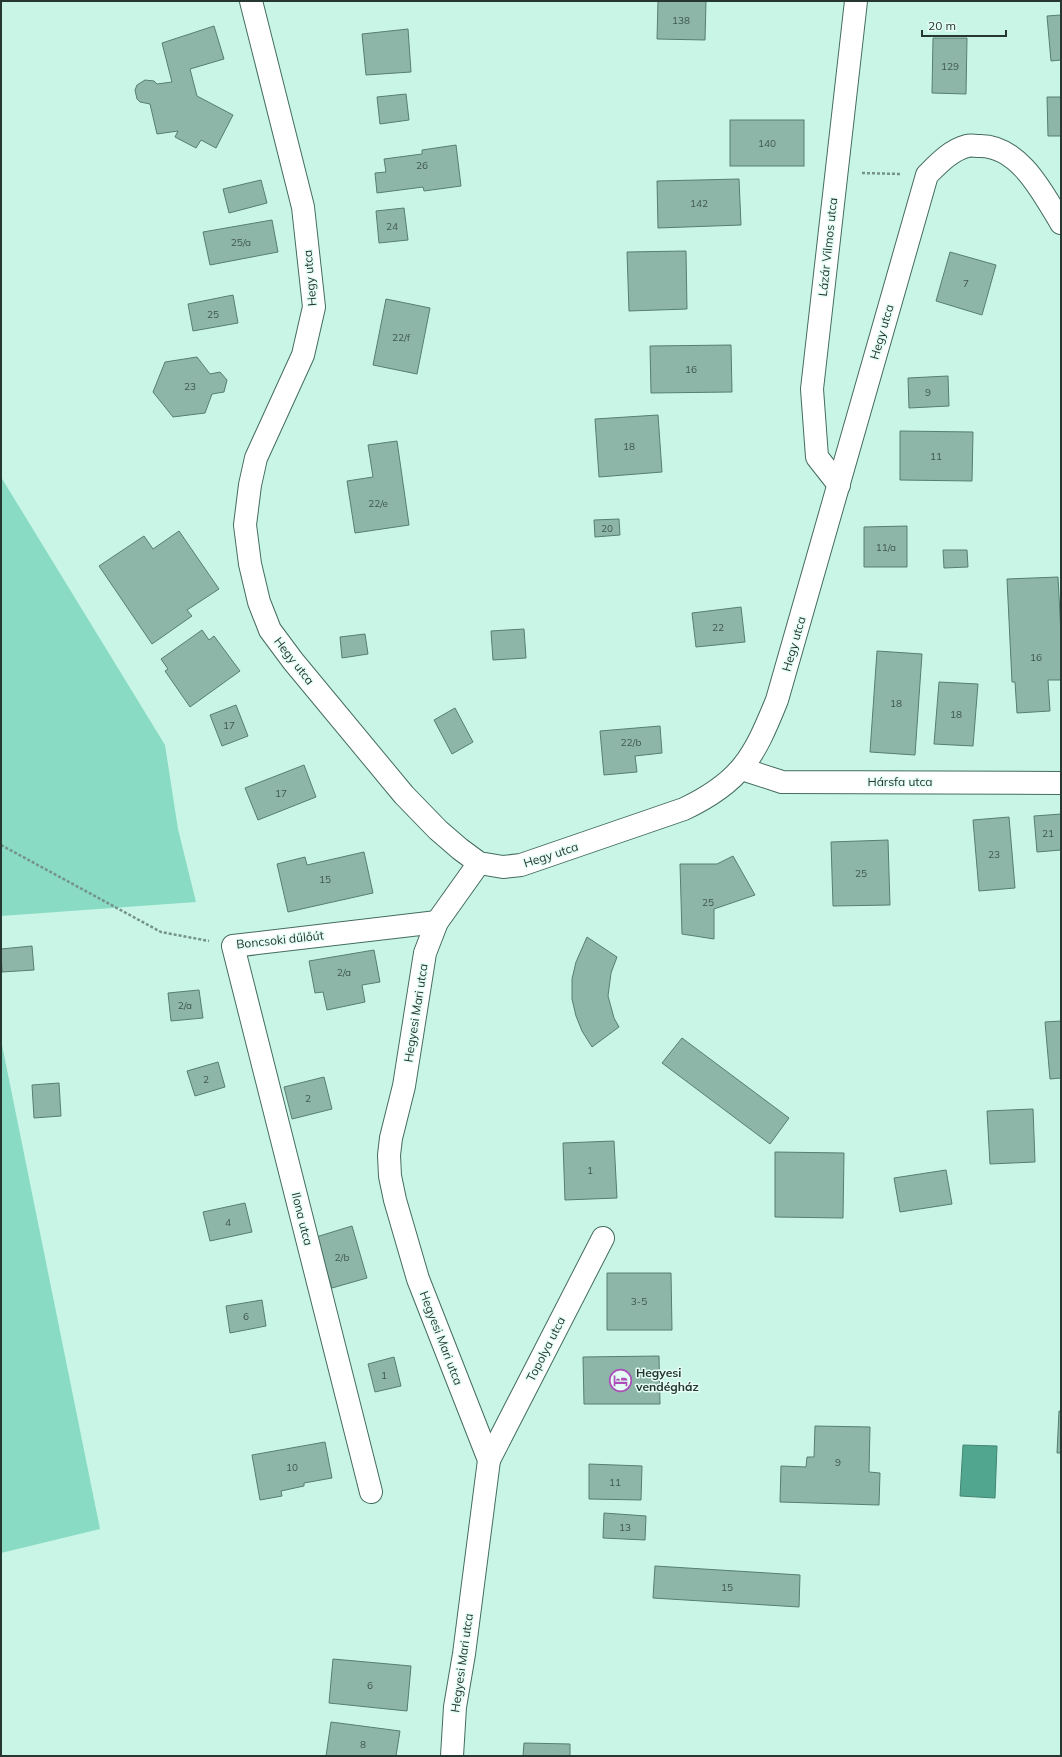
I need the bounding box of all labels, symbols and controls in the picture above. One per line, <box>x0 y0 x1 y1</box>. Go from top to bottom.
scale bar <box>922 12 1006 38</box>
house number: 138 <box>672 14 690 27</box>
text: 20 m <box>928 18 956 33</box>
house number: 129 <box>941 60 959 73</box>
house number: 140 <box>758 137 776 150</box>
house number: 26 <box>416 159 428 172</box>
house number: 142 <box>690 197 708 210</box>
street label: Lázár Vilmos utca <box>815 197 840 297</box>
house number: 24 <box>386 220 398 233</box>
house number: 25/a <box>231 236 251 249</box>
street label: Hegy utca <box>300 249 319 307</box>
house number: 7 <box>963 277 969 290</box>
street label: Hegy utca <box>867 303 897 361</box>
house number: 25 <box>207 308 219 321</box>
house number: 22/f <box>392 331 411 344</box>
house number: 16 <box>685 363 697 376</box>
house number: 23 <box>184 380 196 393</box>
house number: 9 <box>925 386 931 399</box>
house number: 18 <box>623 440 635 453</box>
house number: 11 <box>930 450 942 463</box>
house number: 22/e <box>368 497 388 510</box>
house number: 20 <box>601 522 613 535</box>
house number: 11/a <box>876 541 896 554</box>
street label: Hegy utca <box>779 615 809 673</box>
house number: 22 <box>712 621 724 634</box>
street label: Hegy utca <box>271 634 318 688</box>
house number: 16 <box>1030 651 1042 664</box>
house number: 18 <box>890 697 902 710</box>
house number: 18 <box>950 708 962 721</box>
house number: 17 <box>223 719 235 732</box>
house number: 22/b <box>621 736 641 749</box>
street label: Hársfa utca <box>867 774 933 789</box>
house number: 17 <box>275 787 287 800</box>
house number: 21 <box>1042 827 1054 840</box>
street label: Hegy utca <box>522 839 580 870</box>
house number: 23 <box>988 848 1000 861</box>
house number: 25 <box>855 867 867 880</box>
house number: 15 <box>319 873 331 886</box>
house number: 25 <box>702 896 714 909</box>
street label: Boncsoki dűlőút <box>235 927 324 952</box>
street label: Hegyesi Mari utca <box>400 963 431 1063</box>
house number: 2/a <box>337 966 351 979</box>
house number: 2/a <box>178 999 192 1012</box>
house number: 2 <box>203 1073 209 1086</box>
house number: 2 <box>305 1092 311 1105</box>
house number: 1 <box>587 1164 593 1177</box>
street label: Ilona utca <box>289 1191 316 1247</box>
house number: 4 <box>225 1216 231 1229</box>
house number: 2/b <box>335 1251 349 1264</box>
street label: Hegyesi Mari utca <box>417 1289 466 1387</box>
house number: 3-5 <box>631 1295 647 1308</box>
house number: 6 <box>243 1310 249 1323</box>
street label: Topolya utca <box>523 1314 568 1384</box>
place label: Hegyesi vendégház <box>635 1365 699 1394</box>
hotel icon: Hegyesi vendégház <box>608 1367 634 1393</box>
house number: 1 <box>381 1369 387 1382</box>
house number: 9 <box>835 1456 841 1469</box>
house number: 10 <box>286 1461 298 1474</box>
house number: 11 <box>609 1476 621 1489</box>
house number: 13 <box>619 1521 631 1534</box>
house number: 15 <box>721 1581 733 1594</box>
street label: Hegyesi Mari utca <box>447 1613 476 1713</box>
house number: 6 <box>367 1679 373 1692</box>
house number: 8 <box>360 1738 366 1751</box>

